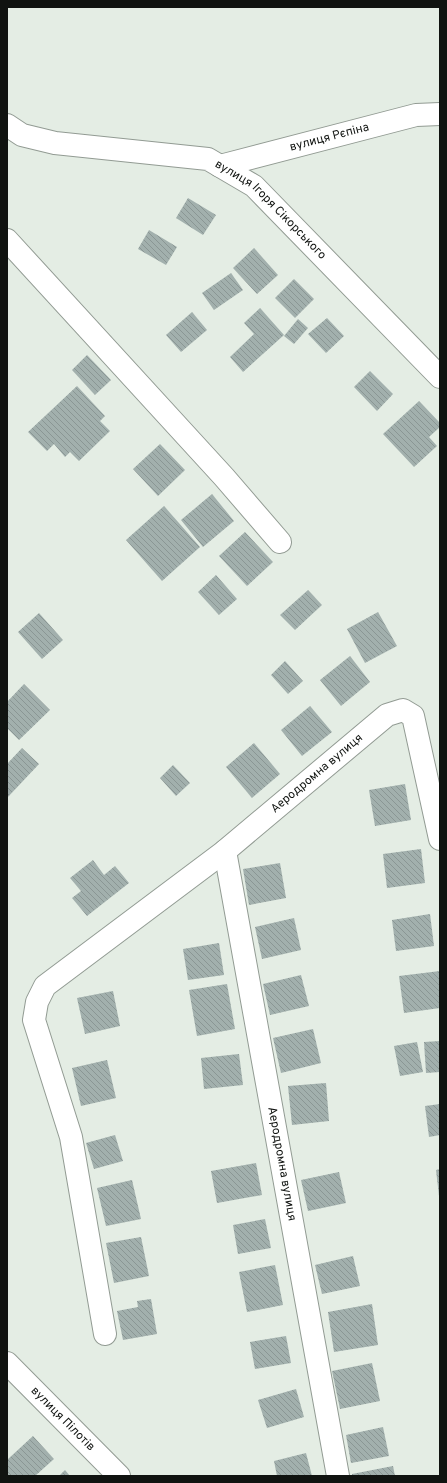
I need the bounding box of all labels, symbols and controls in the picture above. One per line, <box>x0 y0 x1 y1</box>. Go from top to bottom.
street label: вулиця Рєпіна <box>288 120 371 156</box>
street label: вулиця Ігоря Сікорського <box>212 157 330 264</box>
street label: Аеродромна вулиця <box>268 730 367 817</box>
street label: Аеродромна вулиця <box>263 1106 300 1222</box>
street label: вулиця Пілотів <box>27 1383 98 1455</box>

